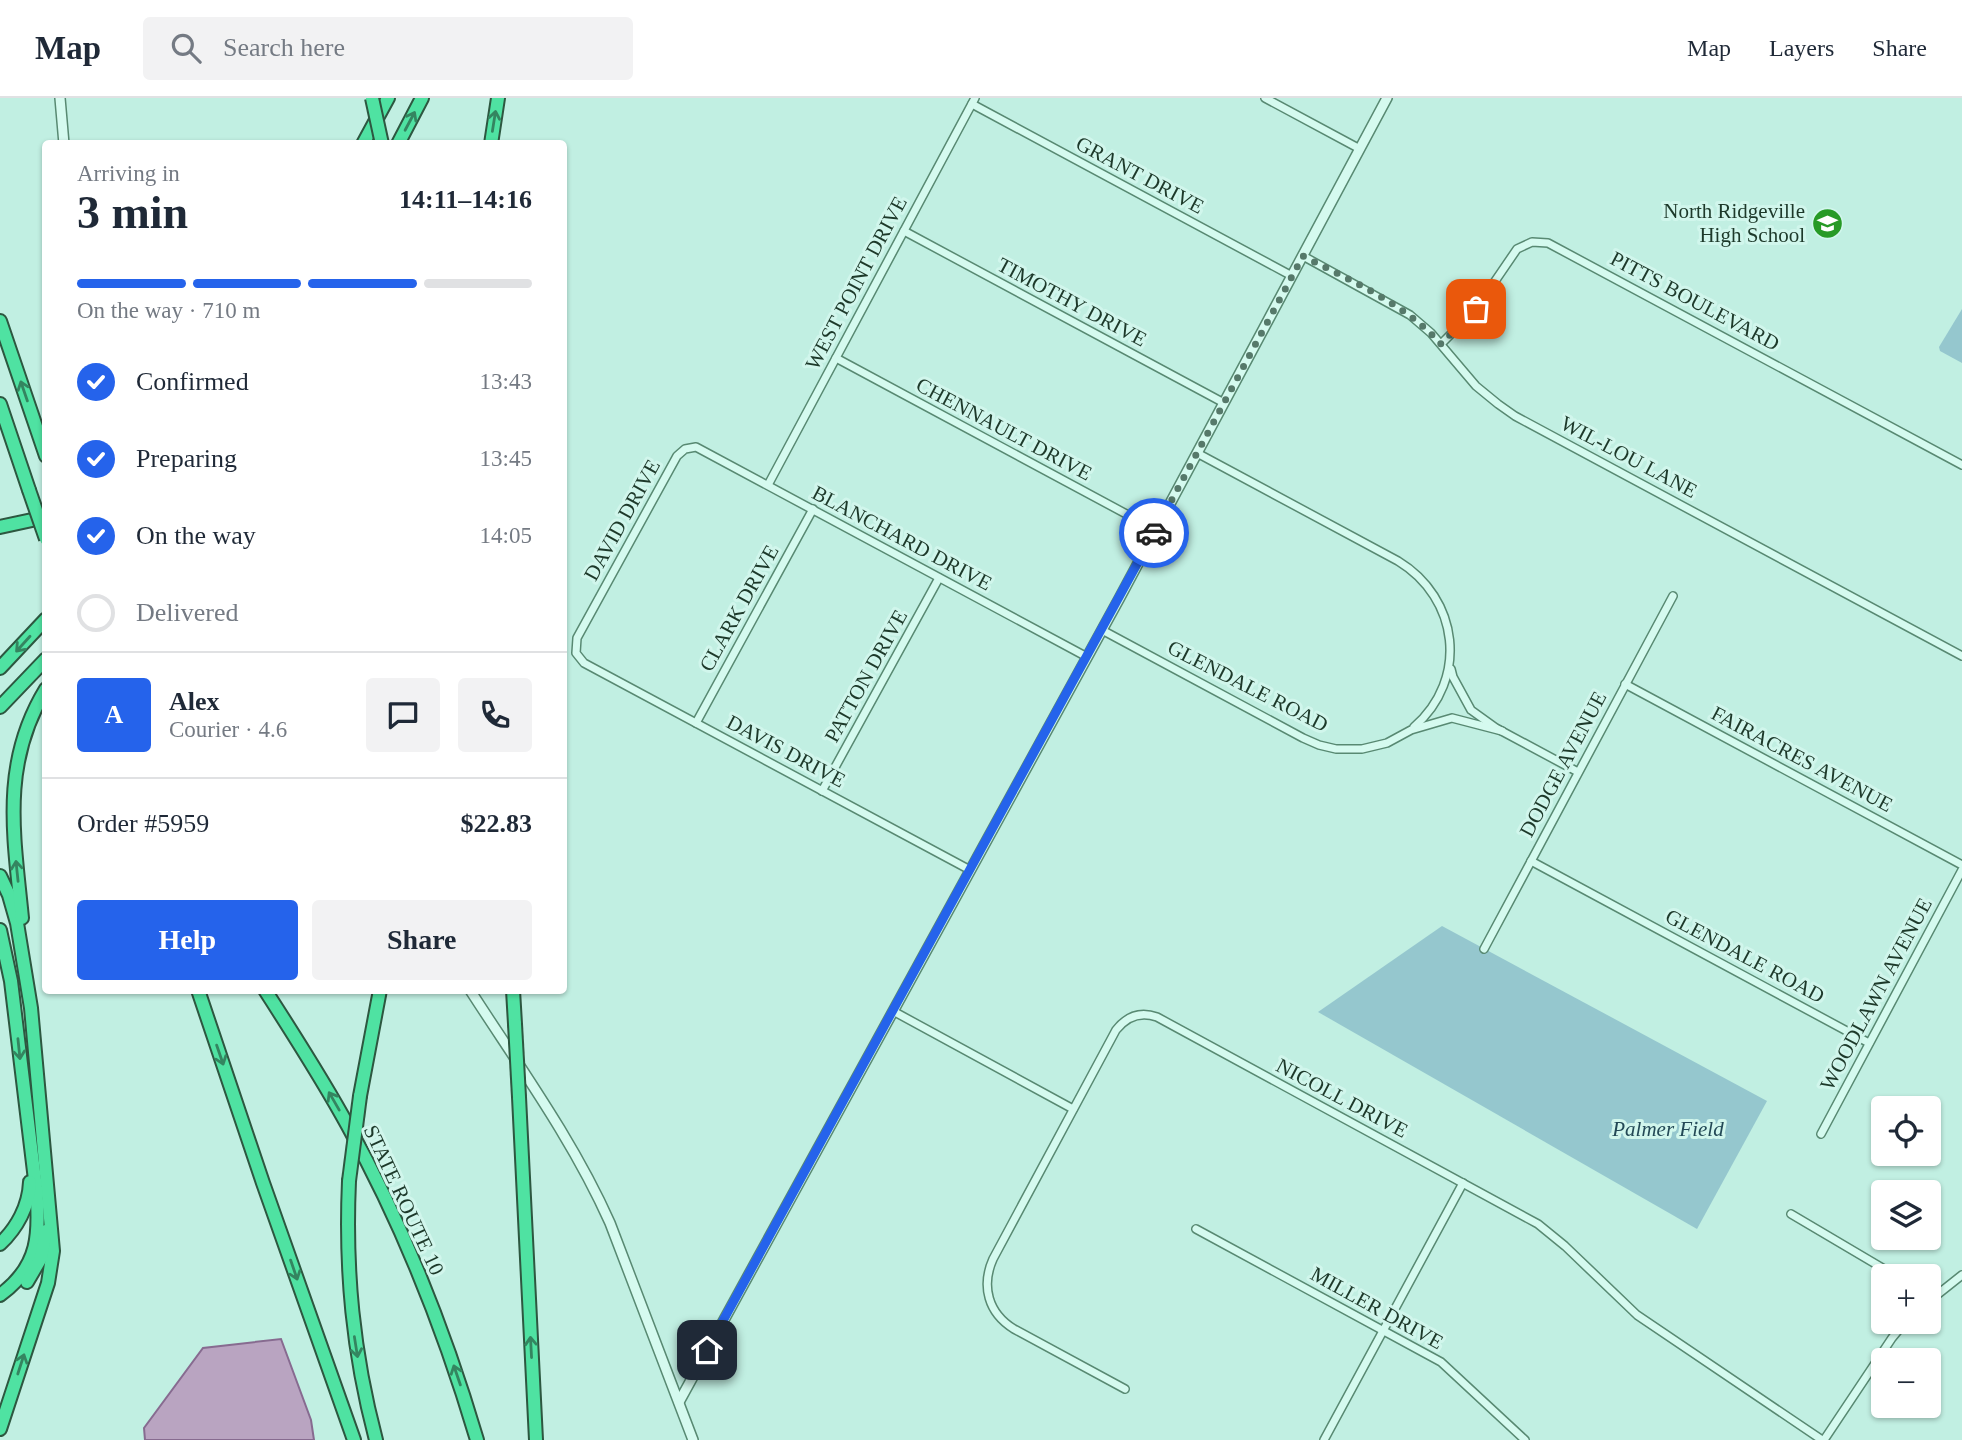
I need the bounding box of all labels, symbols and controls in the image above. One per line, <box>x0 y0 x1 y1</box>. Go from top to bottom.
search box <box>143 17 633 80</box>
icon: search <box>167 29 205 67</box>
text: Map <box>35 30 101 66</box>
text: Search here <box>223 33 345 62</box>
text: Map <box>1687 35 1731 61</box>
text: Layers <box>1769 35 1834 61</box>
text: Share <box>1872 35 1927 61</box>
one-way arrow <box>488 110 501 133</box>
one-way arrow <box>404 111 417 132</box>
street label: GRANT DRIVE <box>1072 131 1208 219</box>
text: Arriving in <box>77 161 180 186</box>
text: 14:11–14:16 <box>399 185 532 214</box>
text: 3 min <box>77 187 188 238</box>
street label: WEST POINT DRIVE <box>800 192 912 374</box>
place label: North Ridgeville High School <box>1663 199 1805 247</box>
school or university icon: North Ridgeville High School <box>1811 206 1845 240</box>
street label: PITTS BOULEVARD <box>1606 246 1784 356</box>
street label: TIMOTHY DRIVE <box>993 253 1151 351</box>
pin <box>1446 279 1506 339</box>
icon: bag <box>1457 290 1495 328</box>
text: On the way · 710 m <box>77 298 260 323</box>
icon: check <box>77 363 115 401</box>
text: Confirmed <box>136 367 249 396</box>
text: 13:43 <box>480 369 532 394</box>
street label: CHENNAULT DRIVE <box>912 373 1096 485</box>
one-way arrow <box>17 381 29 403</box>
street label: WIL-LOU LANE <box>1557 411 1701 503</box>
icon: check <box>77 440 115 478</box>
text: Preparing <box>136 444 237 473</box>
text: 13:45 <box>480 446 532 471</box>
street label: DAVID DRIVE <box>579 455 665 585</box>
street label: BLANCHARD DRIVE <box>808 480 996 596</box>
courier <box>1119 498 1189 568</box>
icon: car <box>1135 514 1173 552</box>
icon: check <box>77 517 115 555</box>
text: On the way <box>136 521 256 550</box>
text: 14:05 <box>480 523 532 548</box>
street label: CLARK DRIVE <box>694 541 784 675</box>
text: Delivered <box>136 598 239 627</box>
street label: PATTON DRIVE <box>820 606 912 746</box>
one-way arrow <box>15 635 31 653</box>
street label: GLENDALE ROAD <box>1164 635 1332 737</box>
button: chat <box>366 678 440 752</box>
button: phone <box>458 678 532 752</box>
text: Alex <box>169 687 220 716</box>
street label: DODGE AVENUE <box>1515 687 1611 841</box>
text: A <box>105 700 123 729</box>
street label: FAIRACRES AVENUE <box>1707 701 1897 817</box>
street label: DAVIS DRIVE <box>723 710 849 792</box>
text: Courier · 4.6 <box>169 717 287 742</box>
text: Order #5959 <box>77 809 209 838</box>
text: $22.83 <box>461 809 532 838</box>
one-way arrow <box>11 861 24 883</box>
street label: WOODLAWN AVENUE <box>1815 894 1937 1094</box>
button: Help <box>77 900 298 980</box>
button: Share <box>312 900 532 980</box>
street label: GLENDALE ROAD <box>1661 904 1829 1008</box>
one-way arrow <box>13 1037 26 1060</box>
one-way arrow <box>215 1044 227 1066</box>
street label: NICOLL DRIVE <box>1272 1053 1412 1143</box>
one-way arrow <box>326 1091 340 1111</box>
map controls <box>1871 1096 1941 1418</box>
button: locate <box>1871 1096 1941 1166</box>
park label: Palmer Field <box>1611 1117 1724 1141</box>
street label: STATE ROUTE 10 <box>359 1121 449 1279</box>
button: layers <box>1871 1180 1941 1250</box>
one-way arrow <box>289 1259 301 1281</box>
street label: MILLER DRIVE <box>1307 1262 1447 1354</box>
button: + <box>1871 1264 1941 1334</box>
pin <box>677 1320 737 1380</box>
icon: home <box>688 1331 726 1369</box>
one-way arrow <box>350 1335 363 1358</box>
one-way arrow <box>525 1336 538 1359</box>
button: − <box>1871 1348 1941 1418</box>
one-way arrow <box>16 1354 28 1376</box>
one-way arrow <box>450 1364 462 1386</box>

